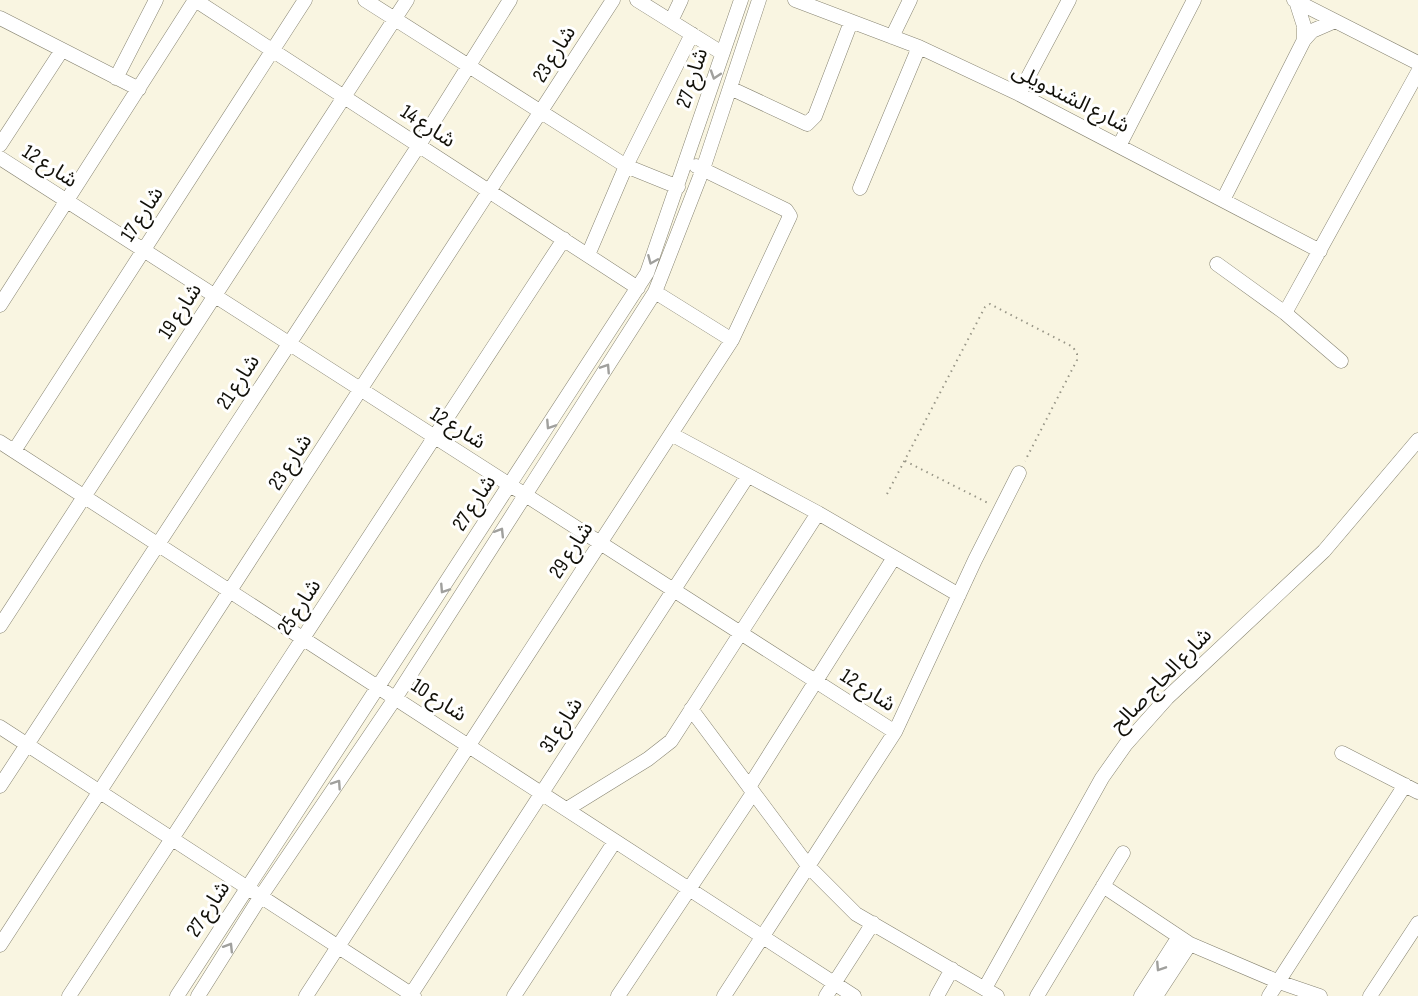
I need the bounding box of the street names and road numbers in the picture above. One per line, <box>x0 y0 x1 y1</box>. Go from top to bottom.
street label: شارع 23 <box>527 21 583 88</box>
street label: شارع 27 <box>671 45 715 112</box>
street label: شارع الشندويلى <box>1007 58 1134 140</box>
street label: شارع 14 <box>395 99 460 155</box>
street label: شارع 12 <box>17 139 82 195</box>
street label: شارع 17 <box>115 182 170 247</box>
street label: شارع 19 <box>153 279 209 344</box>
street label: شارع 21 <box>211 350 267 415</box>
street label: شارع 12 <box>425 401 490 456</box>
street label: شارع 23 <box>263 429 319 496</box>
street label: شارع 27 <box>447 470 503 537</box>
street label: شارع 29 <box>544 517 600 584</box>
street label: شارع 25 <box>272 574 328 641</box>
street label: شارع الحاج صالح <box>1105 623 1218 739</box>
street label: شارع 12 <box>835 663 900 719</box>
street label: شارع 10 <box>406 673 471 729</box>
street label: شارع 31 <box>534 693 590 758</box>
street label: شارع 27 <box>181 876 237 943</box>

